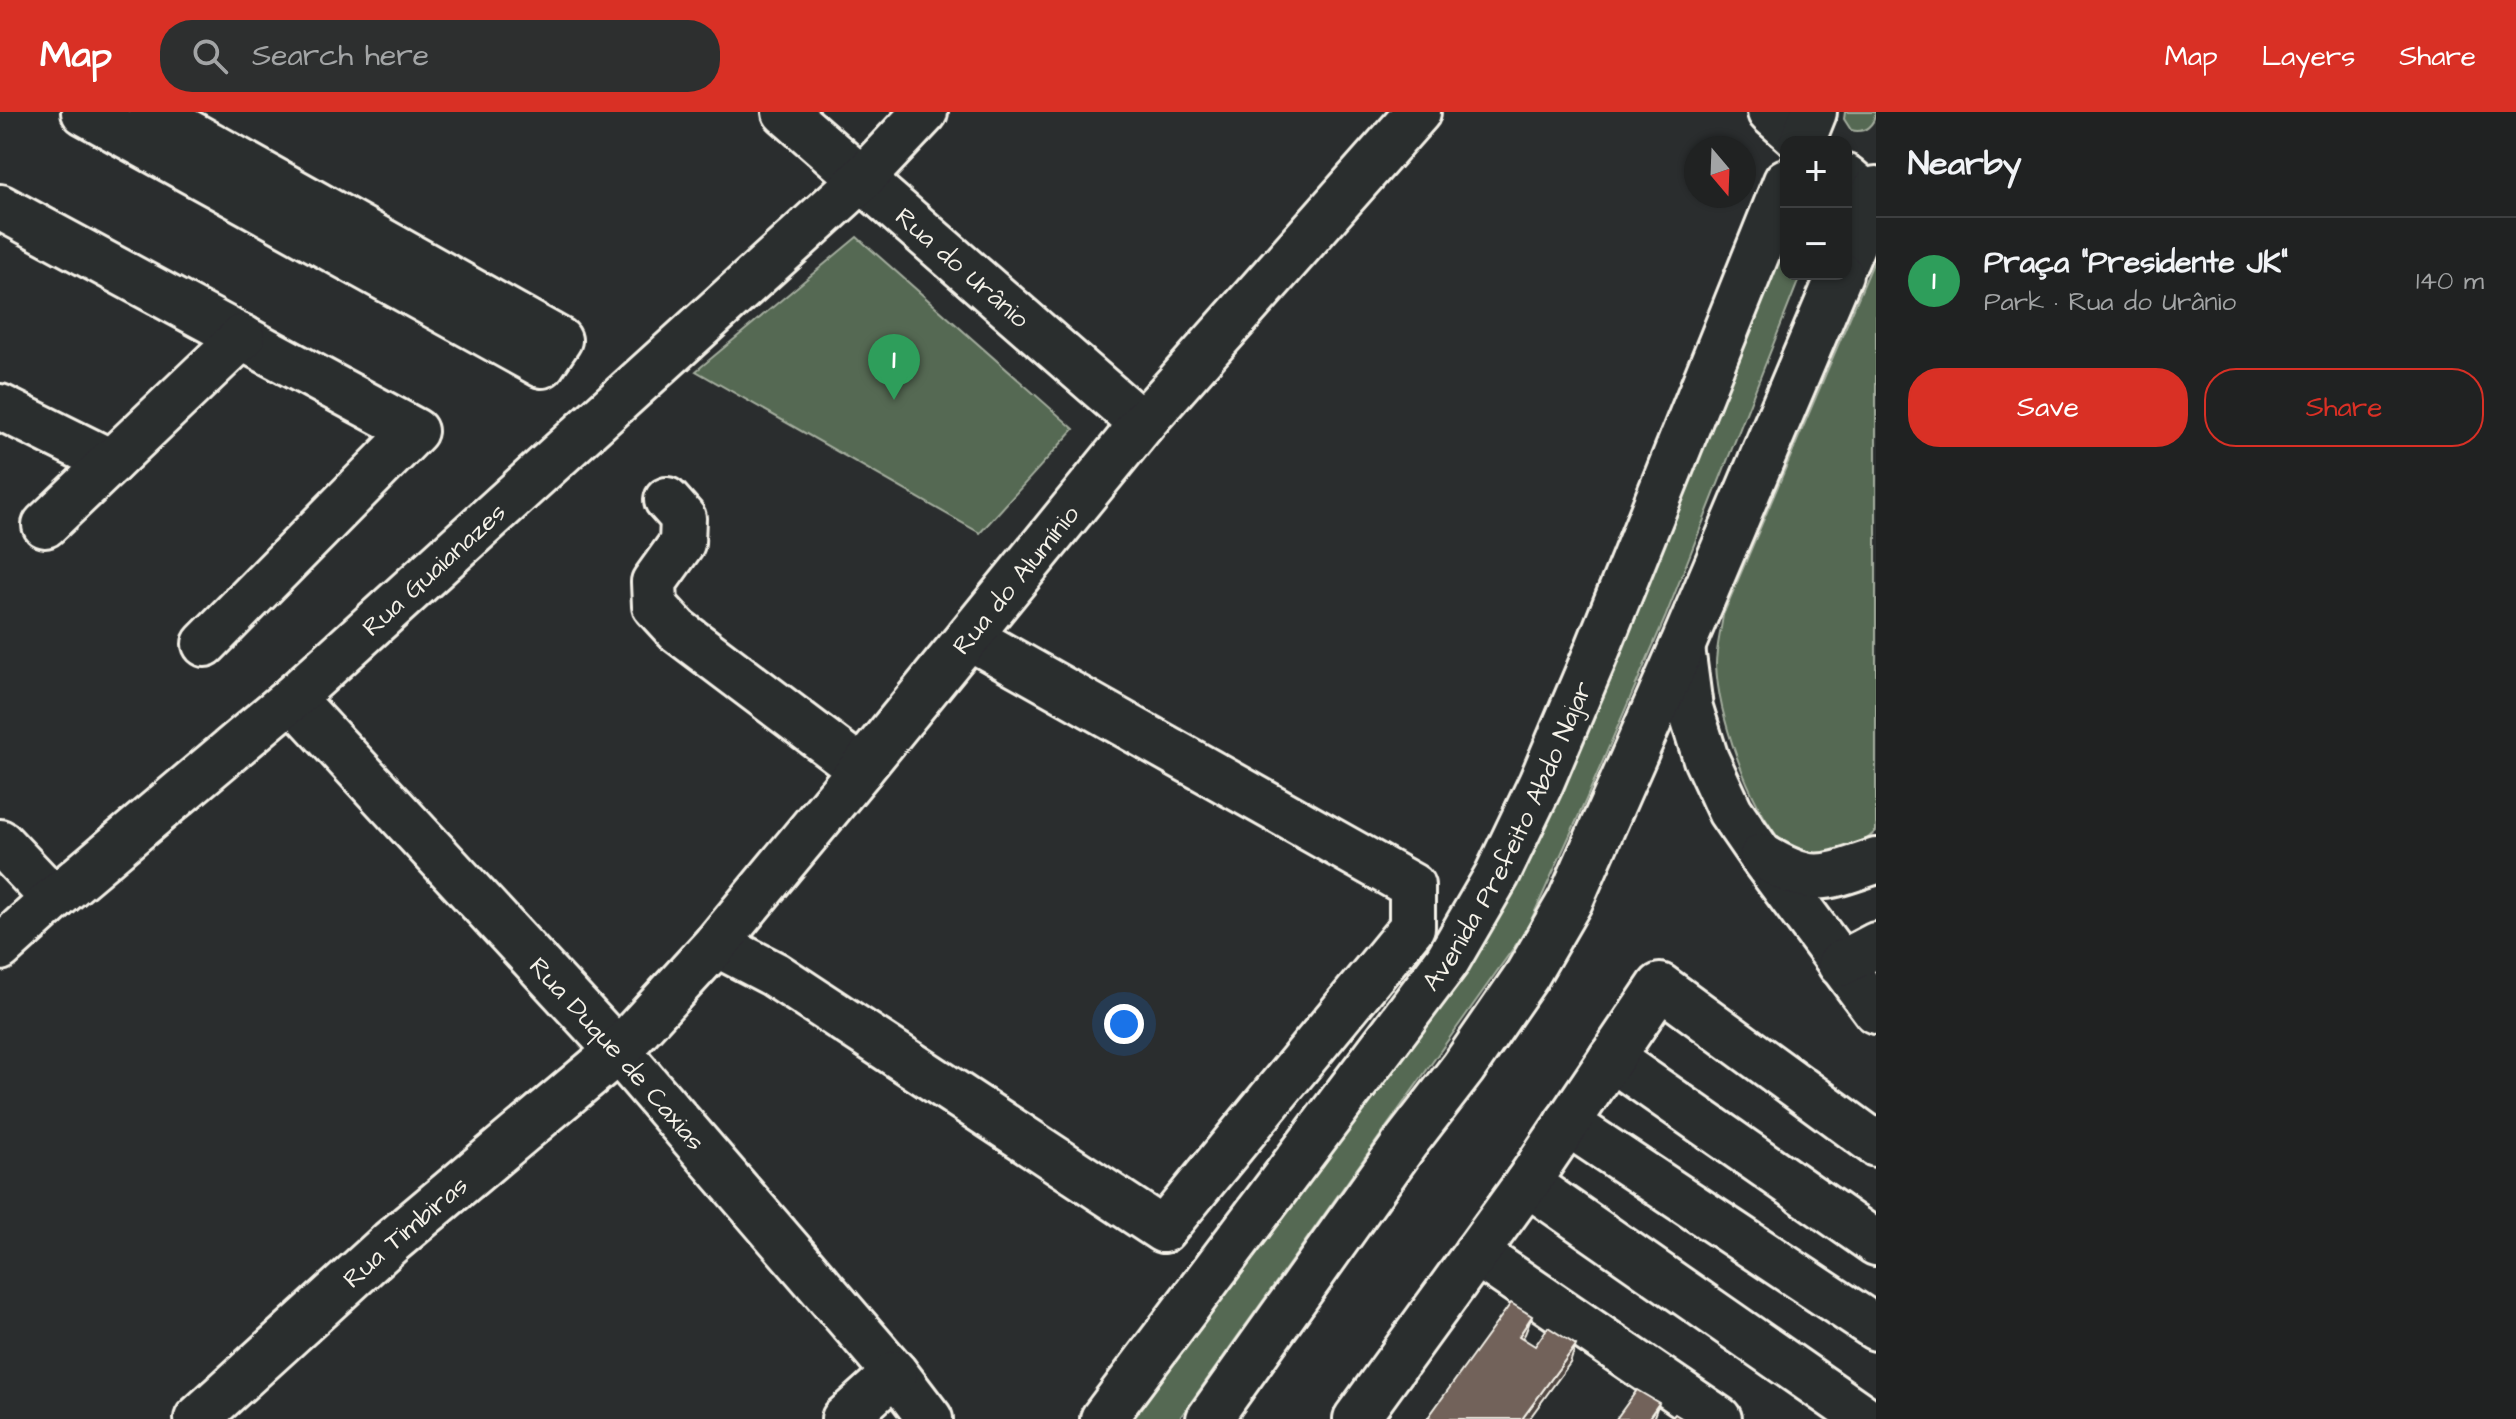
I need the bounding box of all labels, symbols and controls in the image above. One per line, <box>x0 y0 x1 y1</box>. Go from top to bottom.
search box <box>160 20 720 92</box>
text: Map <box>40 30 112 82</box>
icon: search <box>188 34 232 78</box>
text: Search here <box>252 35 429 77</box>
text: Map <box>2165 37 2218 76</box>
text: Layers <box>2262 37 2355 76</box>
text: Share <box>2399 37 2476 76</box>
north arrow <box>1684 136 1756 208</box>
map controls <box>1780 136 1852 280</box>
button: + <box>1780 136 1852 208</box>
text: Nearby <box>1908 140 2022 188</box>
street label: Rua do Urânio <box>887 199 1037 337</box>
button: − <box>1780 208 1852 280</box>
text: Praça "Presidente JK" <box>1984 242 2288 284</box>
text: 1 <box>1932 263 1936 299</box>
text: 140 m <box>2416 263 2484 299</box>
text: Park · Rua do Urânio <box>1984 284 2236 320</box>
pin: 1 <box>868 334 920 400</box>
button: Save <box>1908 368 2188 447</box>
button: Share <box>2204 368 2484 447</box>
street label: Rua Guaianazes <box>354 495 514 645</box>
street label: Rua do Alumínio <box>944 497 1088 663</box>
street label: Avenida Prefeito Abdo Najar <box>1414 676 1601 998</box>
street label: Rua Duque de Caxias <box>521 949 713 1159</box>
your location <box>1104 1004 1144 1044</box>
street label: Rua Timbiras <box>335 1168 476 1297</box>

